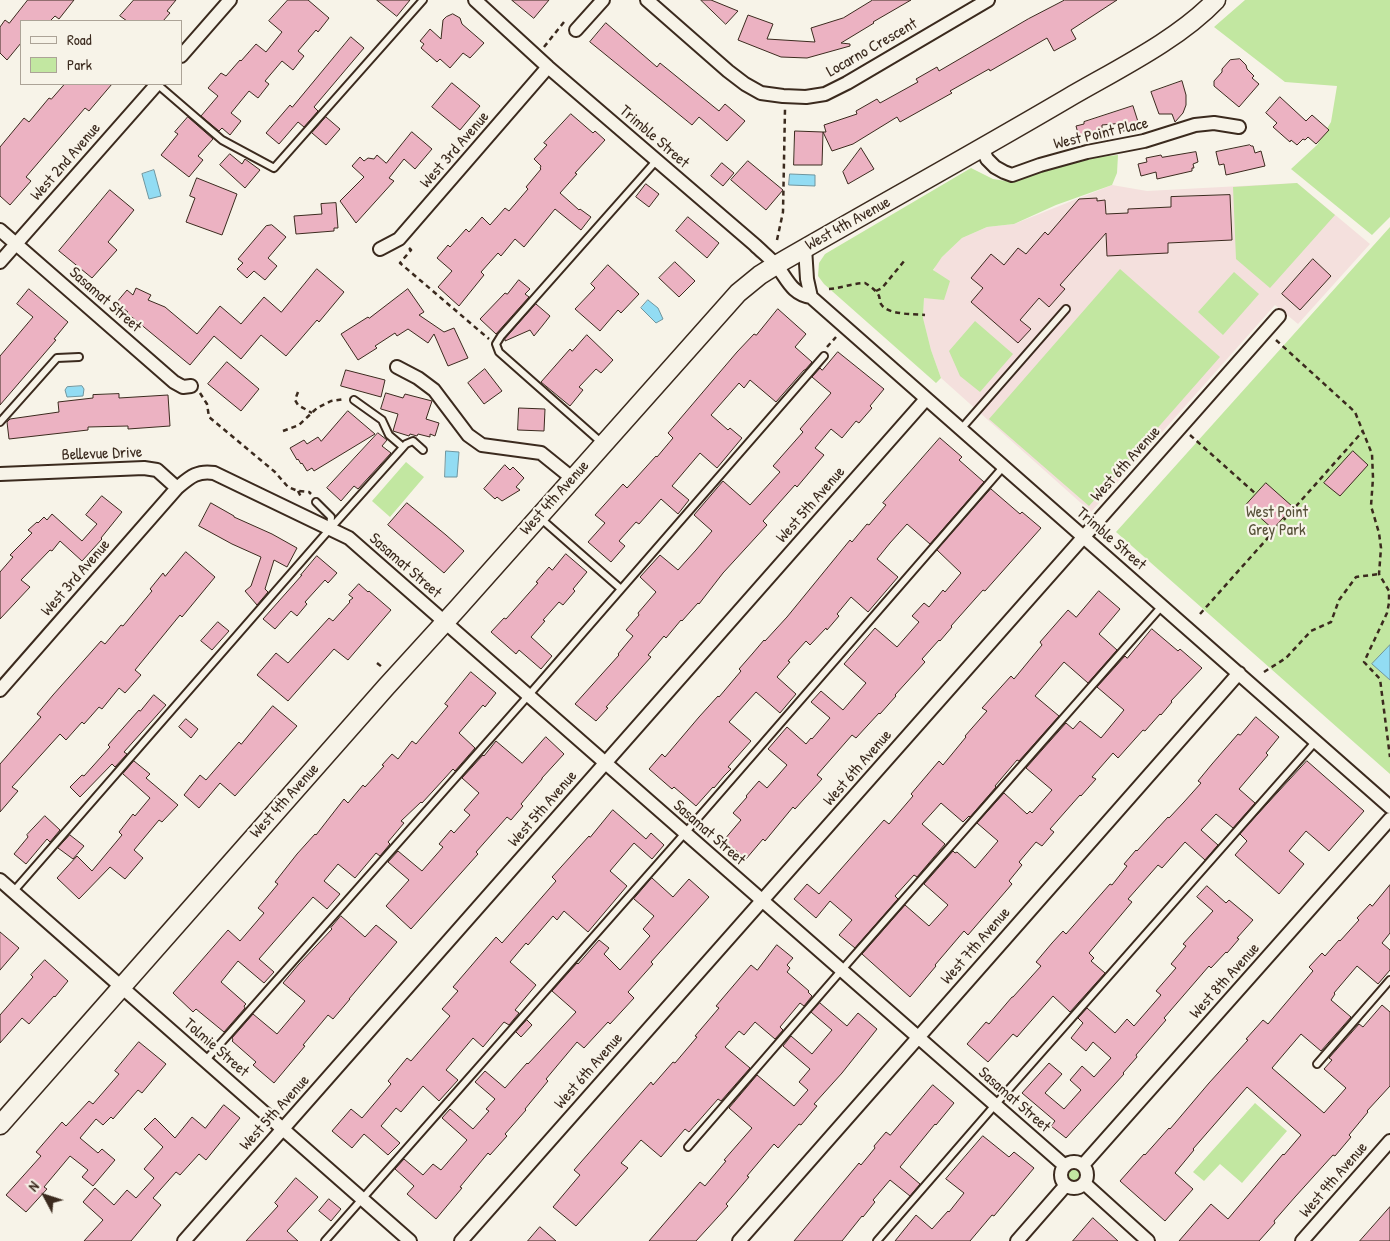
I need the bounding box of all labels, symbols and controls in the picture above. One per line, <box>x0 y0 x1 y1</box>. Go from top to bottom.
street label: Locarno Crescent <box>823 14 921 82</box>
legend <box>20 20 182 85</box>
text: Road <box>67 29 92 50</box>
text: Park <box>67 54 92 75</box>
street label: Trimble Street <box>615 101 693 173</box>
street label: West 3rd Avenue <box>416 108 494 192</box>
street label: West Point Place <box>1052 114 1150 154</box>
street label: West 2nd Avenue <box>27 119 105 205</box>
street label: West 4th Avenue <box>802 193 894 255</box>
street label: Sasamat Street <box>65 263 145 337</box>
street label: West 6th Avenue <box>1087 422 1165 506</box>
street label: Bellevue Drive <box>61 443 143 465</box>
street label: West 4th Avenue <box>516 457 594 539</box>
street label: West 5th Avenue <box>773 463 849 547</box>
street label: Trimble Street <box>1072 503 1150 575</box>
park label: West Point Grey Park <box>1246 503 1308 541</box>
street label: Sasamat Street <box>365 529 445 603</box>
street label: West 3rd Avenue <box>37 536 115 620</box>
street label: West 6th Avenue <box>820 726 896 810</box>
street label: West 4th Avenue <box>246 760 324 842</box>
street label: West 5th Avenue <box>505 767 581 851</box>
street label: Sasamat Street <box>669 796 749 870</box>
street label: West 7th Avenue <box>937 903 1015 989</box>
street label: West 8th Avenue <box>1186 939 1264 1023</box>
street label: Tolmie Street <box>180 1015 252 1081</box>
street label: West 6th Avenue <box>551 1029 627 1113</box>
street label: Sasamat Street <box>974 1063 1054 1137</box>
street label: West 5th Avenue <box>236 1071 314 1155</box>
street label: West 9th Avenue <box>1296 1138 1372 1222</box>
north arrow <box>20 1171 70 1221</box>
text: N <box>23 1177 43 1195</box>

